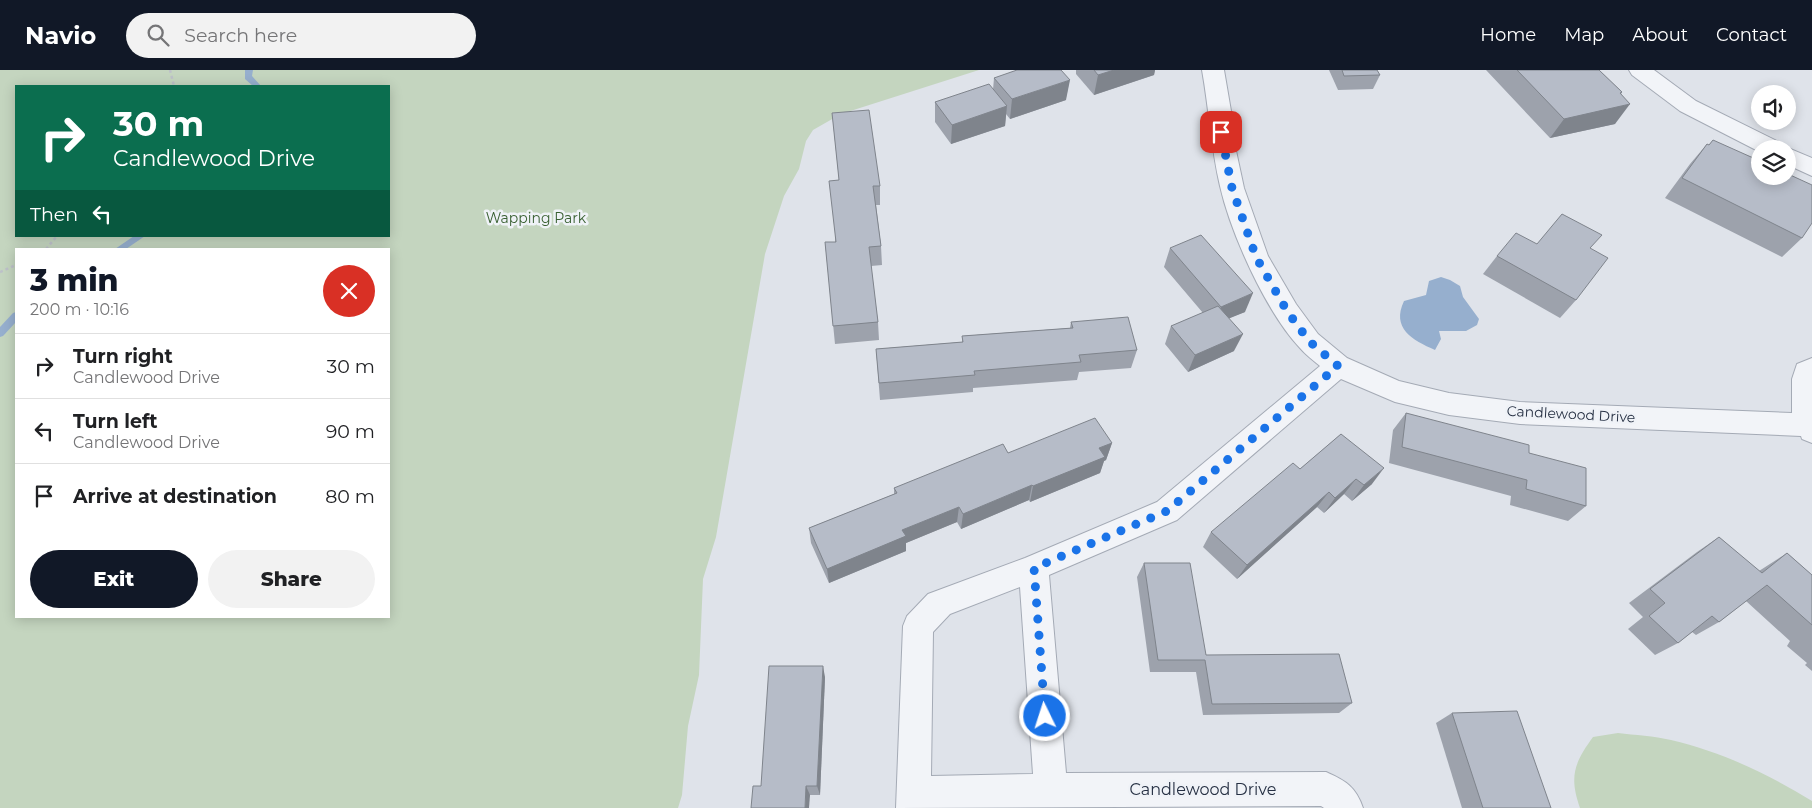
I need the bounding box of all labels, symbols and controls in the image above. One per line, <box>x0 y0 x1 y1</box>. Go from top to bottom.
search box <box>126 13 476 58</box>
text: Navio <box>25 21 96 50</box>
icon: search <box>144 21 172 49</box>
text: Search here <box>184 24 297 47</box>
text: Home <box>1480 24 1536 46</box>
text: Map <box>1564 24 1604 46</box>
text: About <box>1632 24 1688 46</box>
text: Contact <box>1716 24 1787 46</box>
map controls <box>1751 85 1796 185</box>
button: sound <box>1751 85 1796 130</box>
text: 30 m <box>113 102 204 145</box>
icon: right <box>30 105 95 170</box>
pin <box>1200 111 1242 153</box>
icon: arrive <box>1207 118 1235 146</box>
button: layers <box>1751 140 1796 185</box>
text: Candlewood Drive <box>113 145 315 172</box>
icon: left <box>88 200 116 228</box>
text: Then <box>30 203 78 226</box>
park label: Wapping Park <box>486 209 587 227</box>
text: 3 min <box>30 262 118 299</box>
button: close <box>323 265 375 317</box>
text: 200 m · 10:16 <box>30 300 129 319</box>
text: Turn right <box>73 345 173 368</box>
icon: right <box>30 352 58 380</box>
text: 30 m <box>327 355 375 378</box>
text: Candlewood Drive <box>73 368 220 387</box>
street label: Candlewood Drive <box>1506 402 1636 426</box>
text: Turn left <box>73 410 158 433</box>
icon: left <box>30 417 58 445</box>
text: 90 m <box>326 420 375 443</box>
text: Candlewood Drive <box>73 433 220 452</box>
icon: arrive <box>30 482 58 510</box>
text: Arrive at destination <box>73 485 277 508</box>
text: 80 m <box>325 485 375 508</box>
button: Exit <box>30 550 198 608</box>
button: Share <box>208 550 375 608</box>
position arrow <box>1018 689 1070 741</box>
street label: Candlewood Drive <box>1130 780 1276 799</box>

